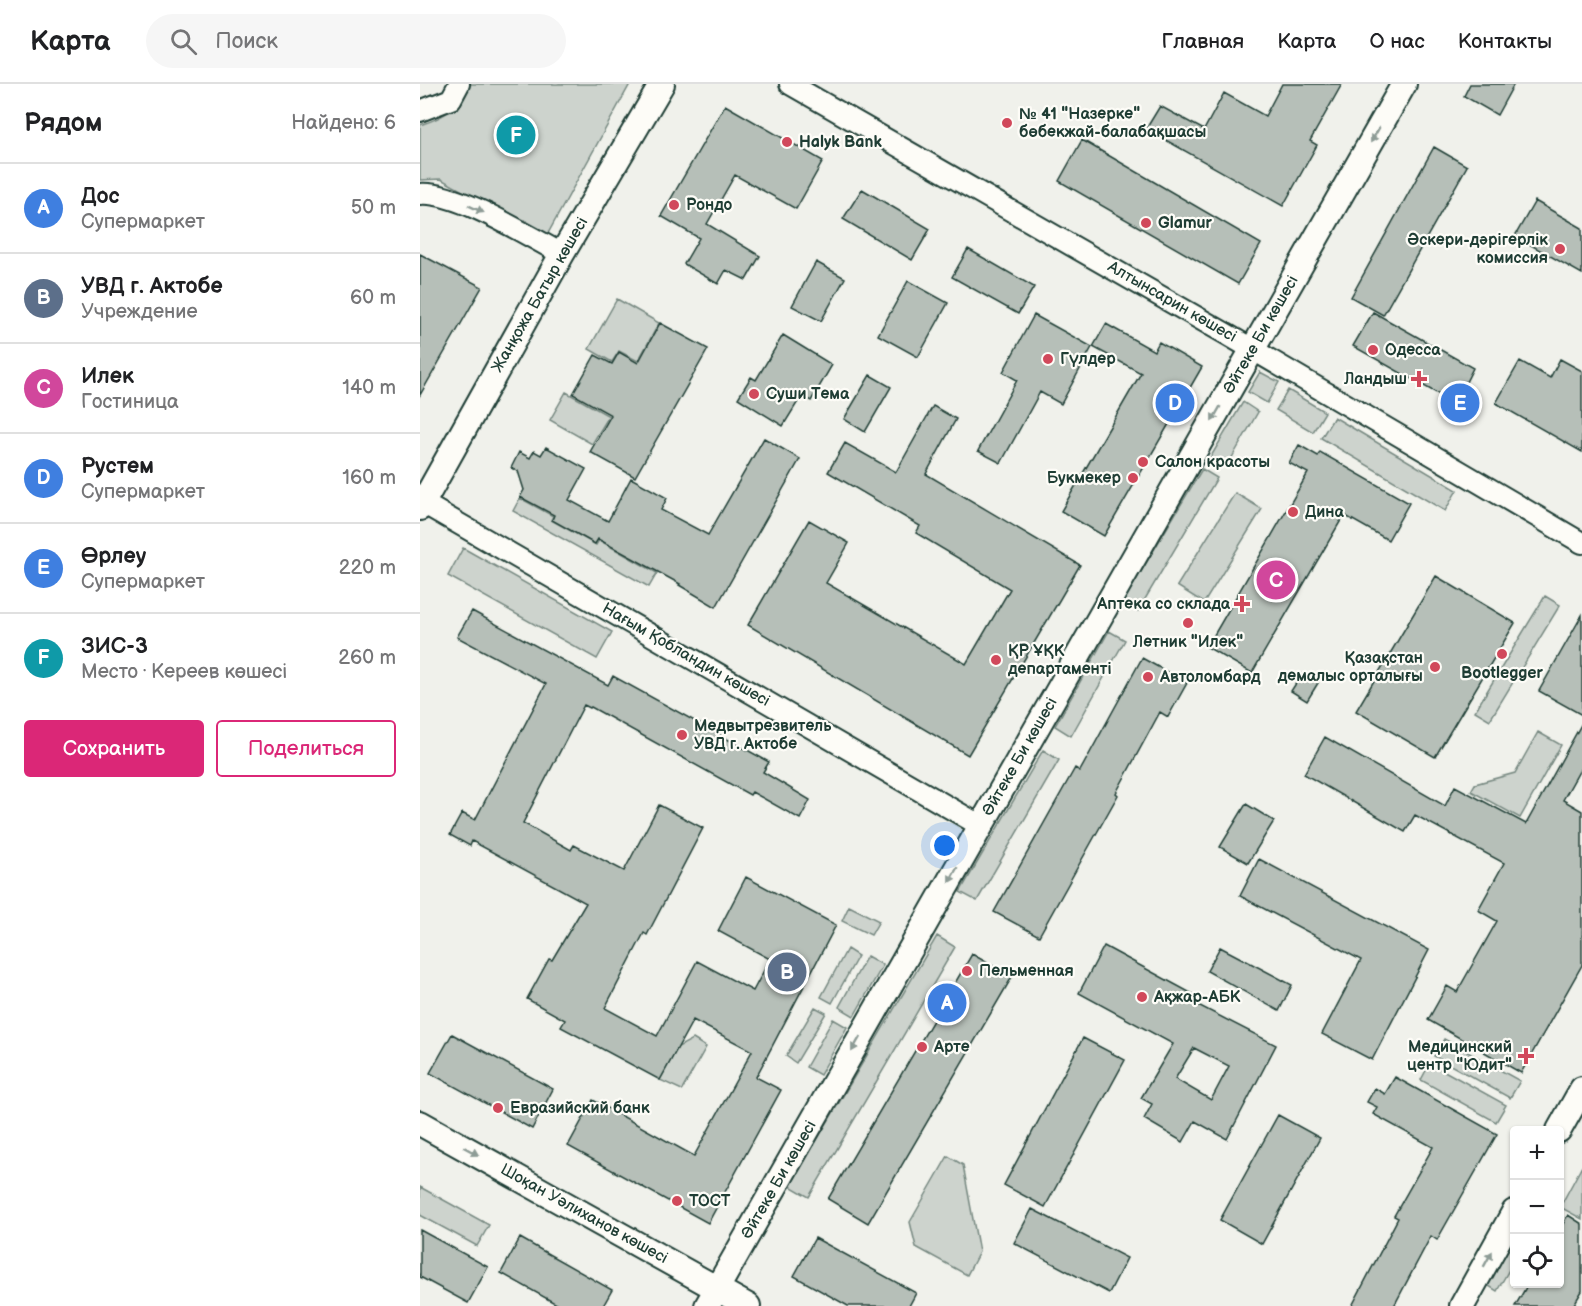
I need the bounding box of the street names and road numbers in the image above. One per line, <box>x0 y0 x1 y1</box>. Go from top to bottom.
street label: Жанқожа Батыр көшесі <box>488 214 592 376</box>
street label: Алтынсарин көшесі <box>1103 257 1240 347</box>
street label: Әйтеке Би көшесі <box>1219 272 1303 398</box>
street label: Нағым Қобландин көшесі <box>599 599 773 711</box>
street label: Әйтеке Би көшесі <box>978 694 1062 820</box>
street label: Әйтеке Би көшесі <box>737 1117 821 1243</box>
street label: Шоқан Уәлиханов көшесі <box>497 1160 671 1268</box>

